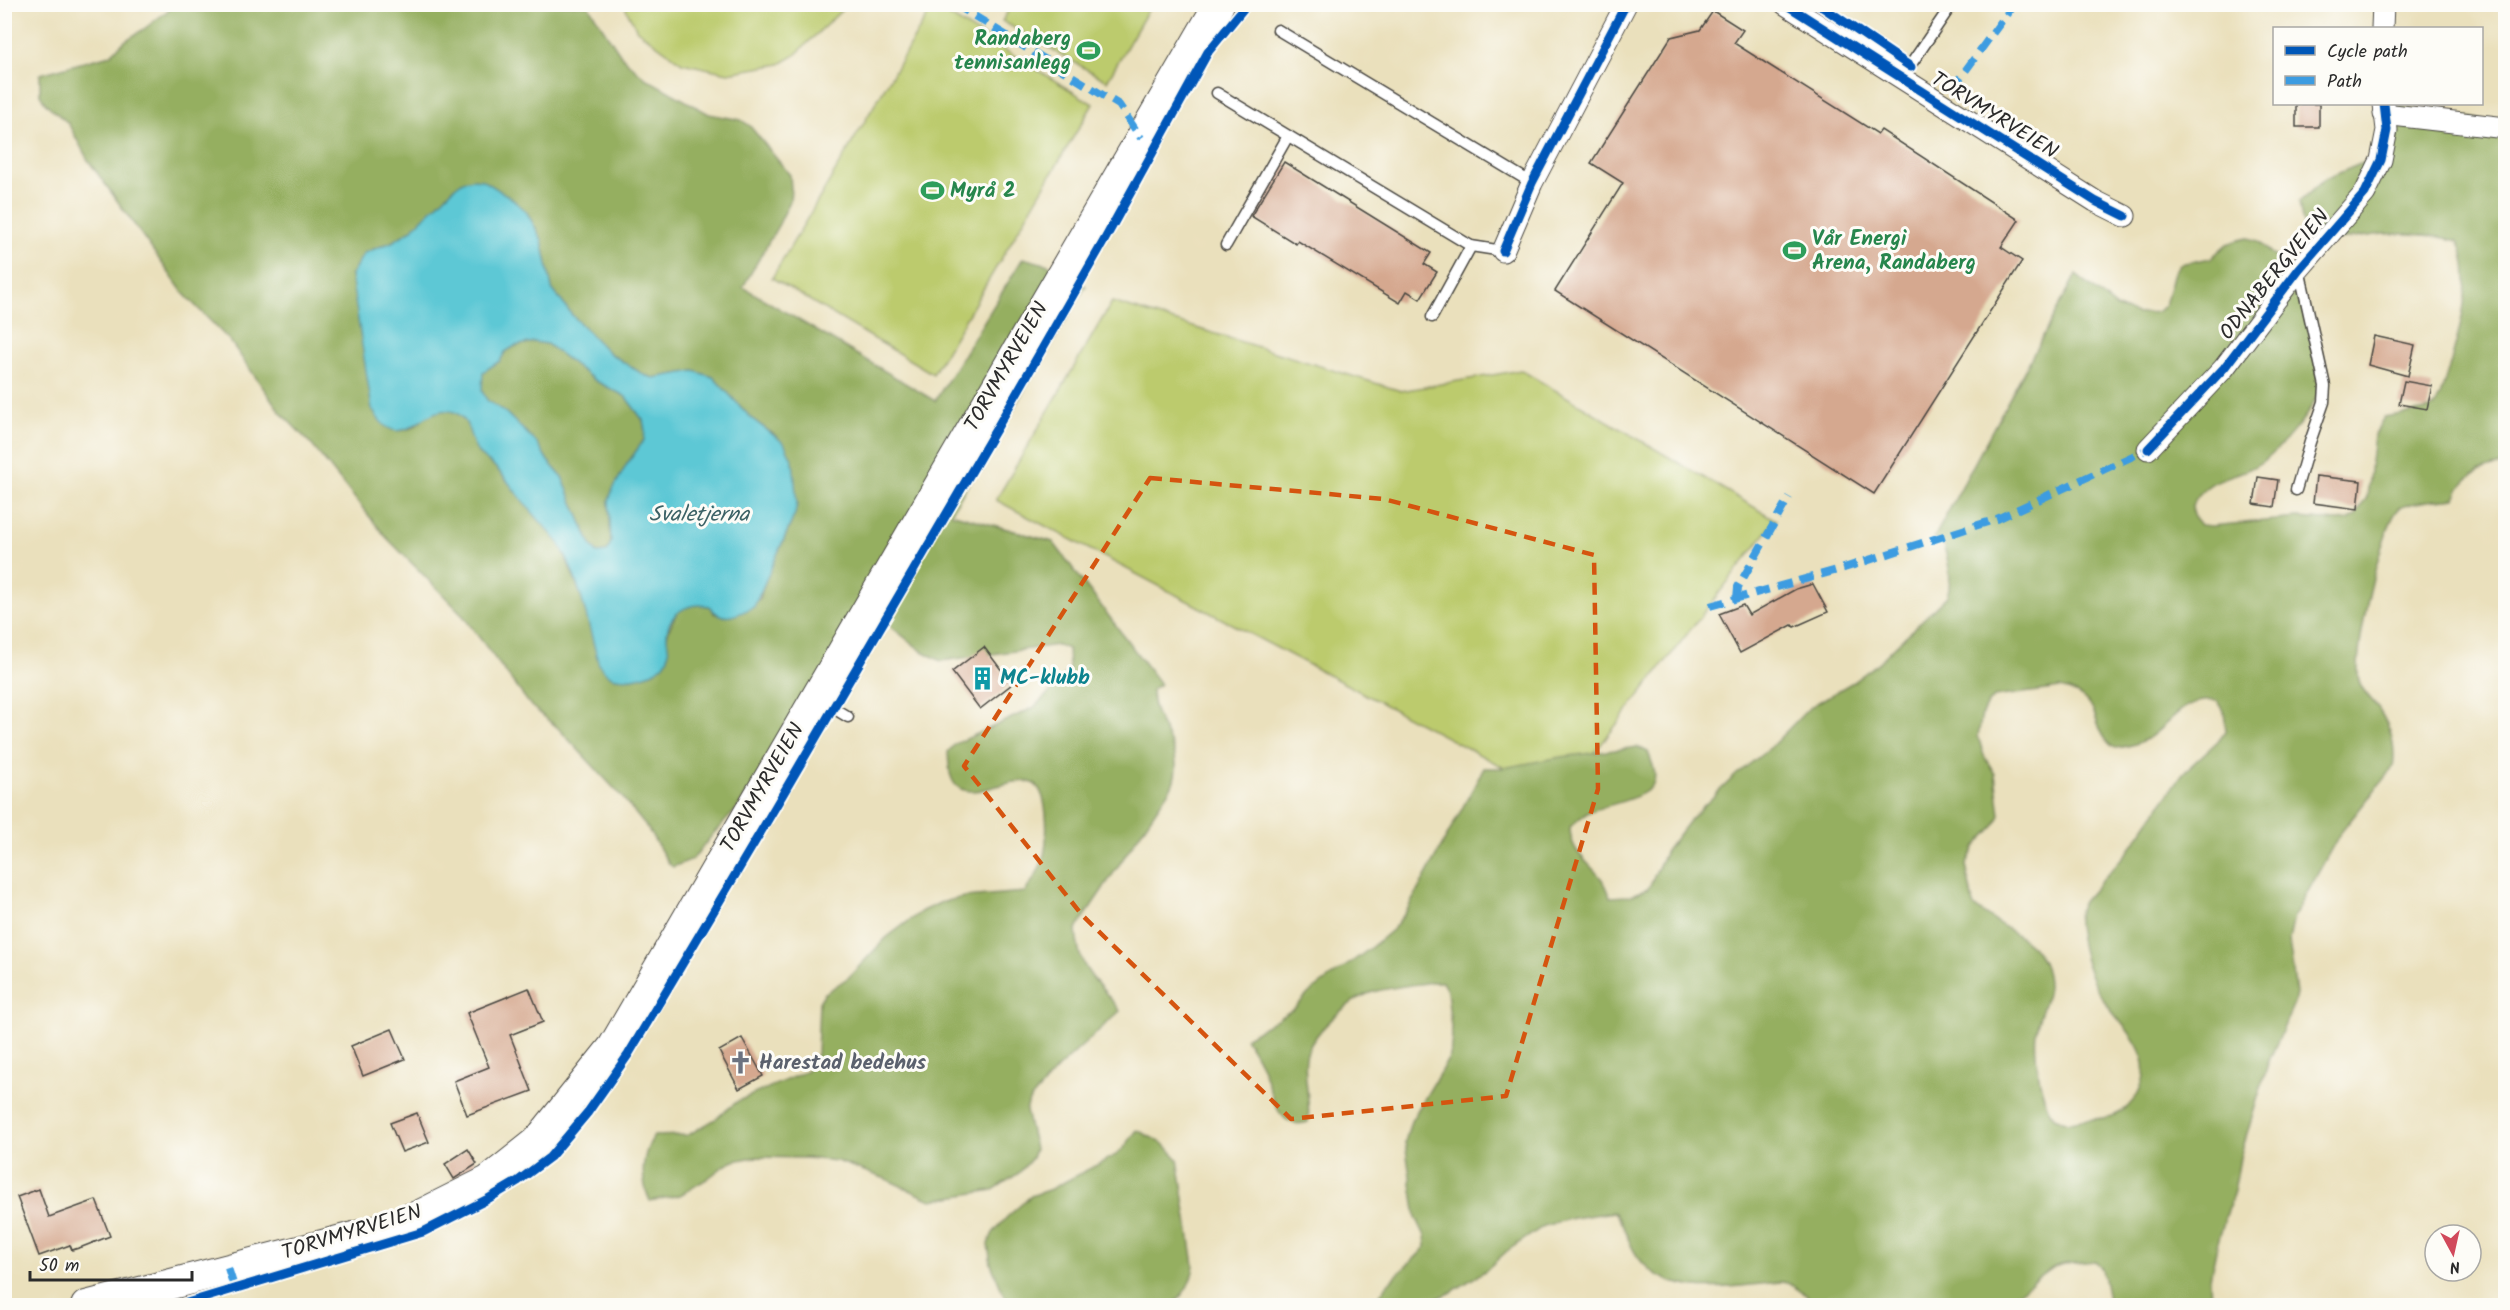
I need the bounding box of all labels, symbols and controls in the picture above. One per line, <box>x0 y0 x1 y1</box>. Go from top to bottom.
place label: Randaberg tennisanlegg <box>954 23 1071 80</box>
legend <box>2273 27 2483 105</box>
sports icon: Randaberg tennisanlegg <box>1076 38 1102 64</box>
text: Cycle path <box>2327 38 2408 67</box>
street label: TORVMYRVEIEN <box>1924 64 2064 168</box>
text: Path <box>2327 68 2362 97</box>
place label: Myrå 2 <box>950 175 1016 208</box>
sports icon: Myrå 2 <box>919 178 945 204</box>
street label: ODNABERGVEIEN <box>2212 202 2338 348</box>
place label: Vår Energi Arena, Randaberg <box>1812 223 1976 280</box>
sports icon: Vår Energi Arena, Randaberg <box>1781 238 1807 264</box>
street label: TORVMYRVEIEN <box>956 296 1058 438</box>
water label: Svaletjerna <box>649 498 751 533</box>
place label: MC-klubb <box>1000 662 1090 695</box>
building icon: MC-klubb <box>969 665 995 691</box>
street label: TORVMYRVEIEN <box>712 717 814 859</box>
place label: Harestad bedehus <box>759 1047 926 1080</box>
church icon: Harestad bedehus <box>728 1050 754 1076</box>
street label: TORVMYRVEIEN <box>278 1196 426 1270</box>
north arrow <box>2423 1223 2483 1283</box>
scale bar <box>30 1244 192 1282</box>
text: 50 m <box>39 1252 79 1281</box>
text: N <box>2448 1253 2462 1279</box>

